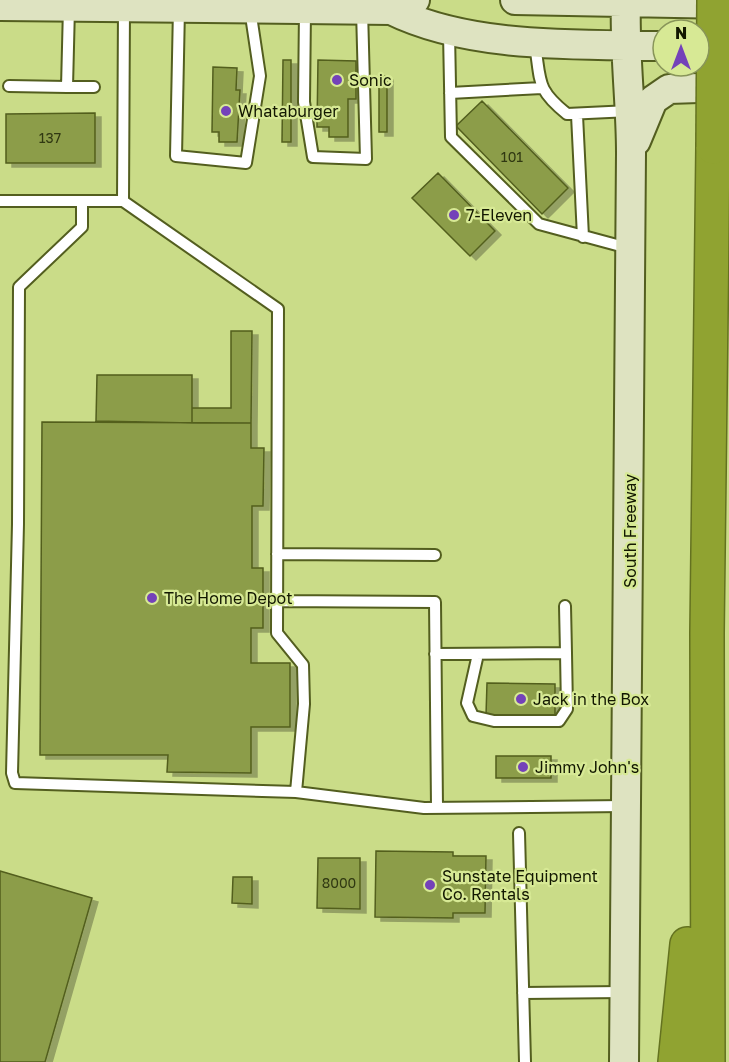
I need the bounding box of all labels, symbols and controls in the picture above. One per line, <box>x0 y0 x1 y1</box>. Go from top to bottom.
north arrow <box>651 18 711 78</box>
text: N <box>675 23 687 43</box>
place label: Sonic <box>349 70 392 90</box>
marker: Sonic <box>330 73 344 87</box>
place label: Whataburger <box>238 101 338 121</box>
marker: Whataburger <box>219 104 233 118</box>
house number: 137 <box>39 129 61 146</box>
house number: 101 <box>501 148 523 165</box>
place label: 7-Eleven <box>466 205 532 225</box>
marker: 7-Eleven <box>447 208 461 222</box>
street label: South Freeway <box>620 474 640 588</box>
place label: The Home Depot <box>164 588 293 608</box>
marker: The Home Depot <box>145 591 159 605</box>
place label: Jack in the Box <box>533 689 649 709</box>
marker: Jack in the Box <box>514 692 528 706</box>
place label: Jimmy John's <box>535 757 639 777</box>
marker: Jimmy John's <box>516 760 530 774</box>
place label: Sunstate Equipment Co. Rentals <box>442 866 598 904</box>
house number: 8000 <box>322 874 356 891</box>
marker: Sunstate Equipment Co. Rentals <box>423 878 437 892</box>

